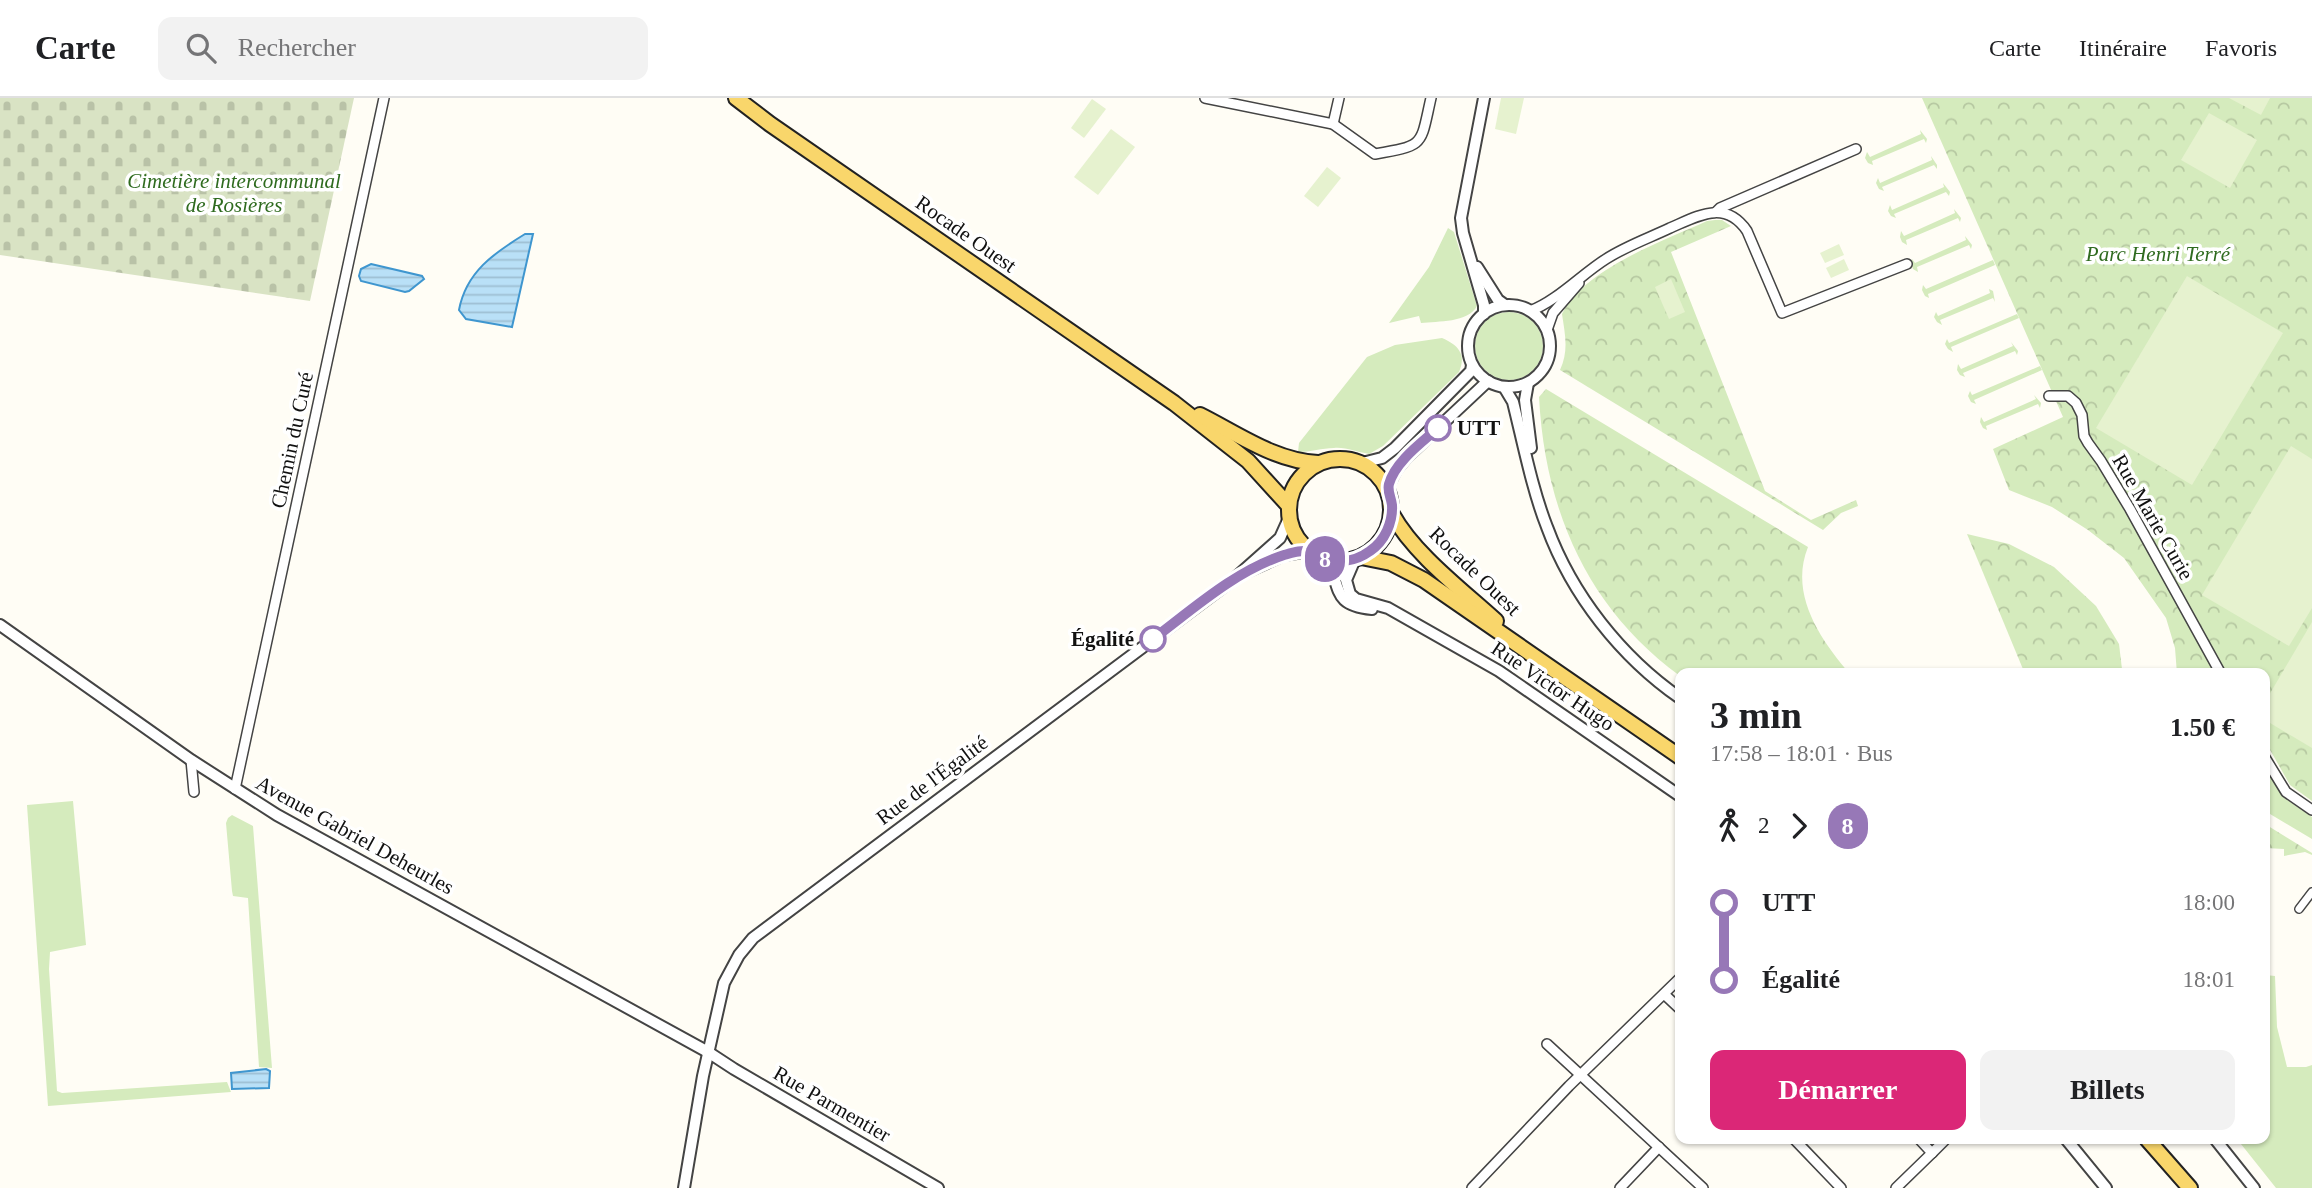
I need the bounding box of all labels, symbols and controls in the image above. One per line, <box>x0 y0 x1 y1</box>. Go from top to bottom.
search box <box>158 17 648 80</box>
icon: search <box>182 29 220 67</box>
text: Carte <box>35 30 116 66</box>
text: Rechercher <box>238 33 356 62</box>
text: Carte <box>1989 35 2041 61</box>
text: Itinéraire <box>2079 35 2167 61</box>
text: Favoris <box>2205 35 2277 61</box>
park label: Cimetière intercommunal de Rosières <box>127 169 341 217</box>
street label: Rocade Ouest <box>911 191 1021 278</box>
park label: Parc Henri Terré <box>2085 242 2232 266</box>
street label: Chemin du Curé <box>266 370 318 510</box>
marker: UTT <box>1425 415 1451 441</box>
place label: UTT <box>1457 416 1500 440</box>
street label: Rue Marie Curie <box>2107 450 2199 584</box>
street label: Rocade Ouest <box>1425 522 1526 620</box>
line badge: 8 <box>1302 536 1348 582</box>
text: 8 <box>1319 546 1331 572</box>
marker: Égalité <box>1140 626 1166 652</box>
place label: Égalité <box>1071 627 1134 651</box>
street label: Rue Victor Hugo <box>1487 636 1619 736</box>
text: 3 min <box>1710 694 1802 736</box>
text: 1.50 € <box>2170 713 2235 742</box>
street label: Rue de l'Égalité <box>872 730 992 830</box>
text: 17:58 – 18:01 · Bus <box>1710 741 1893 766</box>
street label: Avenue Gabriel Deheurles <box>252 771 458 899</box>
icon: walk <box>1710 807 1748 845</box>
icon: forward <box>1780 807 1818 845</box>
text: 2 <box>1758 813 1770 838</box>
text: 8 <box>1842 813 1854 839</box>
text: UTT <box>1762 888 1815 917</box>
text: 18:00 <box>2183 890 2235 915</box>
text: Égalité <box>1762 965 1840 994</box>
text: 18:01 <box>2183 967 2235 992</box>
button: Démarrer <box>1710 1050 1966 1130</box>
button: Billets <box>1980 1050 2235 1130</box>
street label: Rue Parmentier <box>769 1061 895 1147</box>

